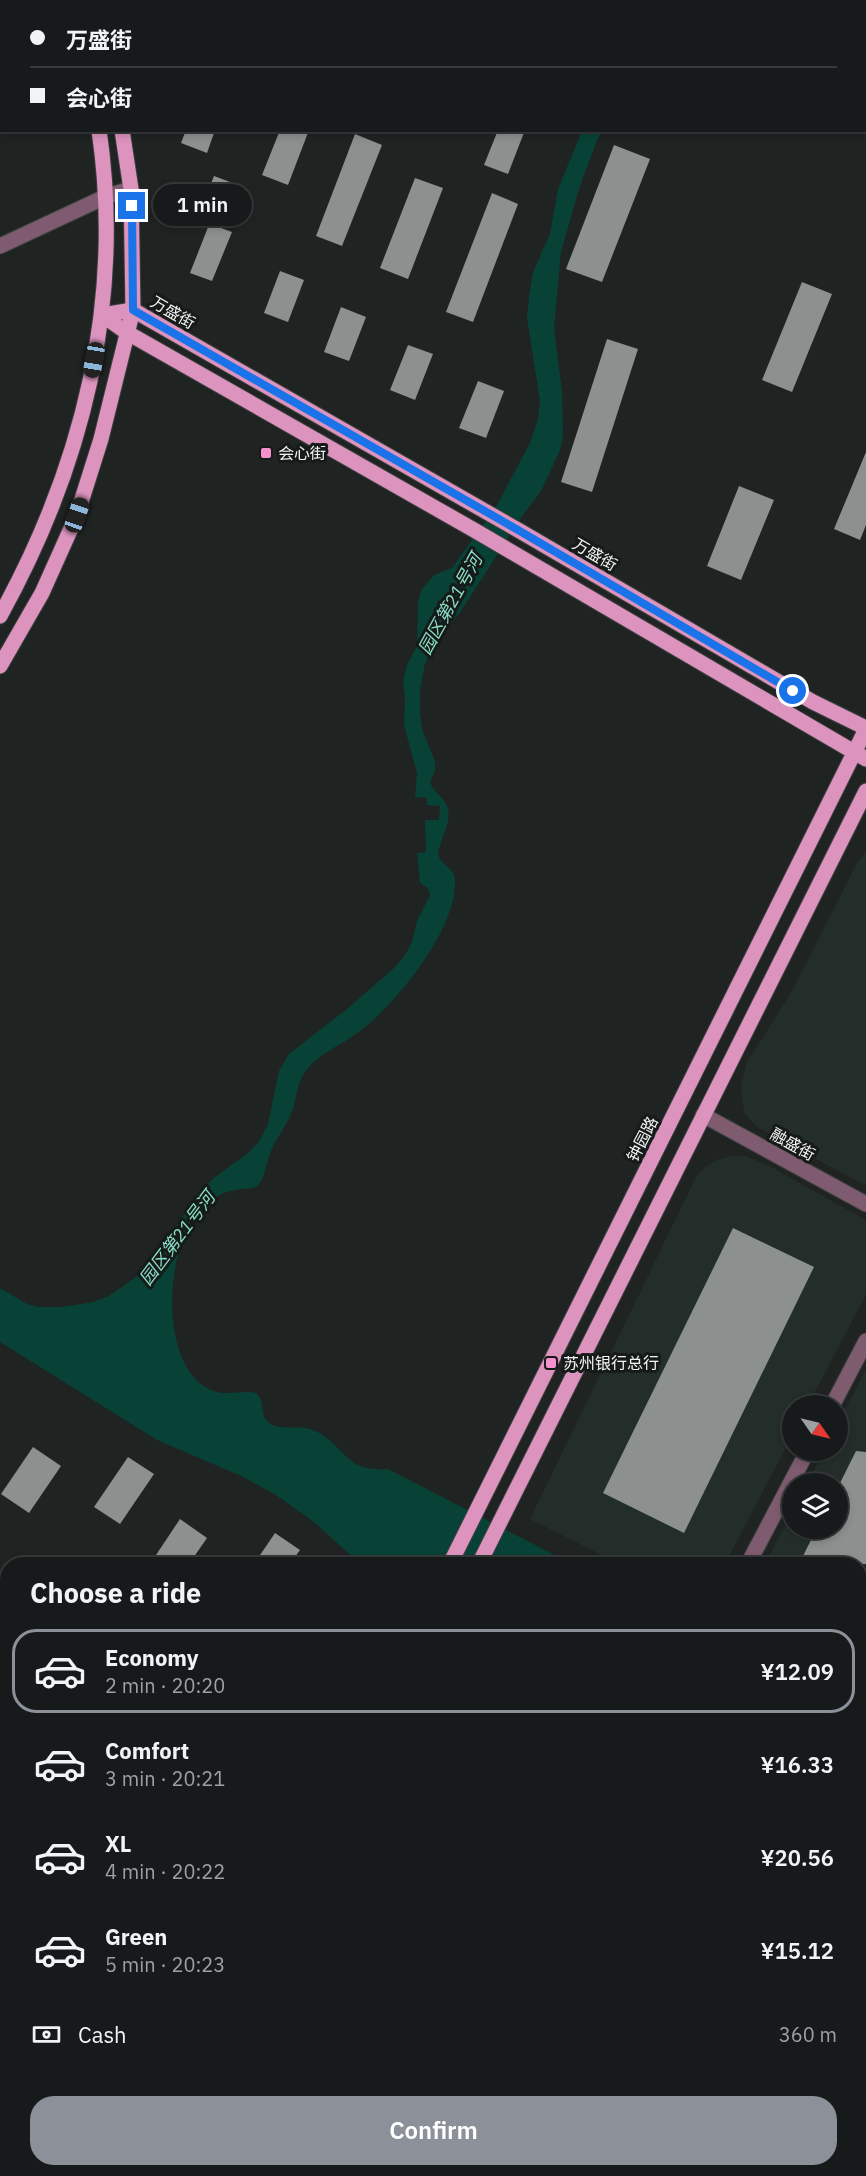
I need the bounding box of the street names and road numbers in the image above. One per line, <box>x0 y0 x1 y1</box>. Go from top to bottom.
street label: 万盛街 <box>147 291 199 333</box>
street label: 万盛街 <box>569 533 621 575</box>
street label: 钟园路 <box>622 1113 662 1165</box>
street label: 融盛街 <box>767 1124 819 1164</box>

